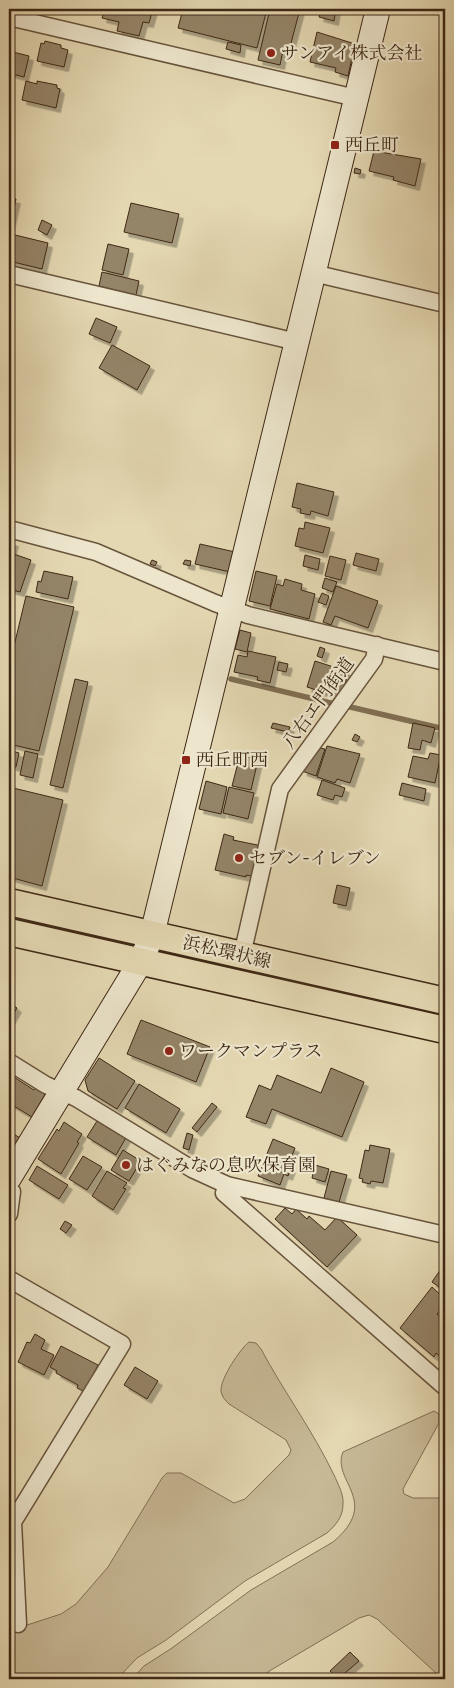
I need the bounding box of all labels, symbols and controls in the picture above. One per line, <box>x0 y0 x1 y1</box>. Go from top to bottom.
place label: サンアイ株式会社 <box>281 42 422 67</box>
marker: サンアイ株式会社 <box>265 47 277 59</box>
place label: 西丘町 <box>345 134 399 159</box>
marker: 西丘町 <box>329 139 341 151</box>
street label: 八右エ門街道 <box>277 653 361 755</box>
place label: 西丘町西 <box>196 749 268 774</box>
marker: 西丘町西 <box>180 754 192 766</box>
place label: セブン-イレブン <box>249 847 381 872</box>
marker: セブン-イレブン <box>233 852 245 864</box>
street label: 浜松環状線 <box>180 931 273 976</box>
place label: ワークマンプラス <box>179 1040 322 1065</box>
marker: ワークマンプラス <box>163 1045 175 1057</box>
place label: はぐみなの息吹保育園 <box>136 1154 316 1179</box>
marker: はぐみなの息吹保育園 <box>120 1159 132 1171</box>

